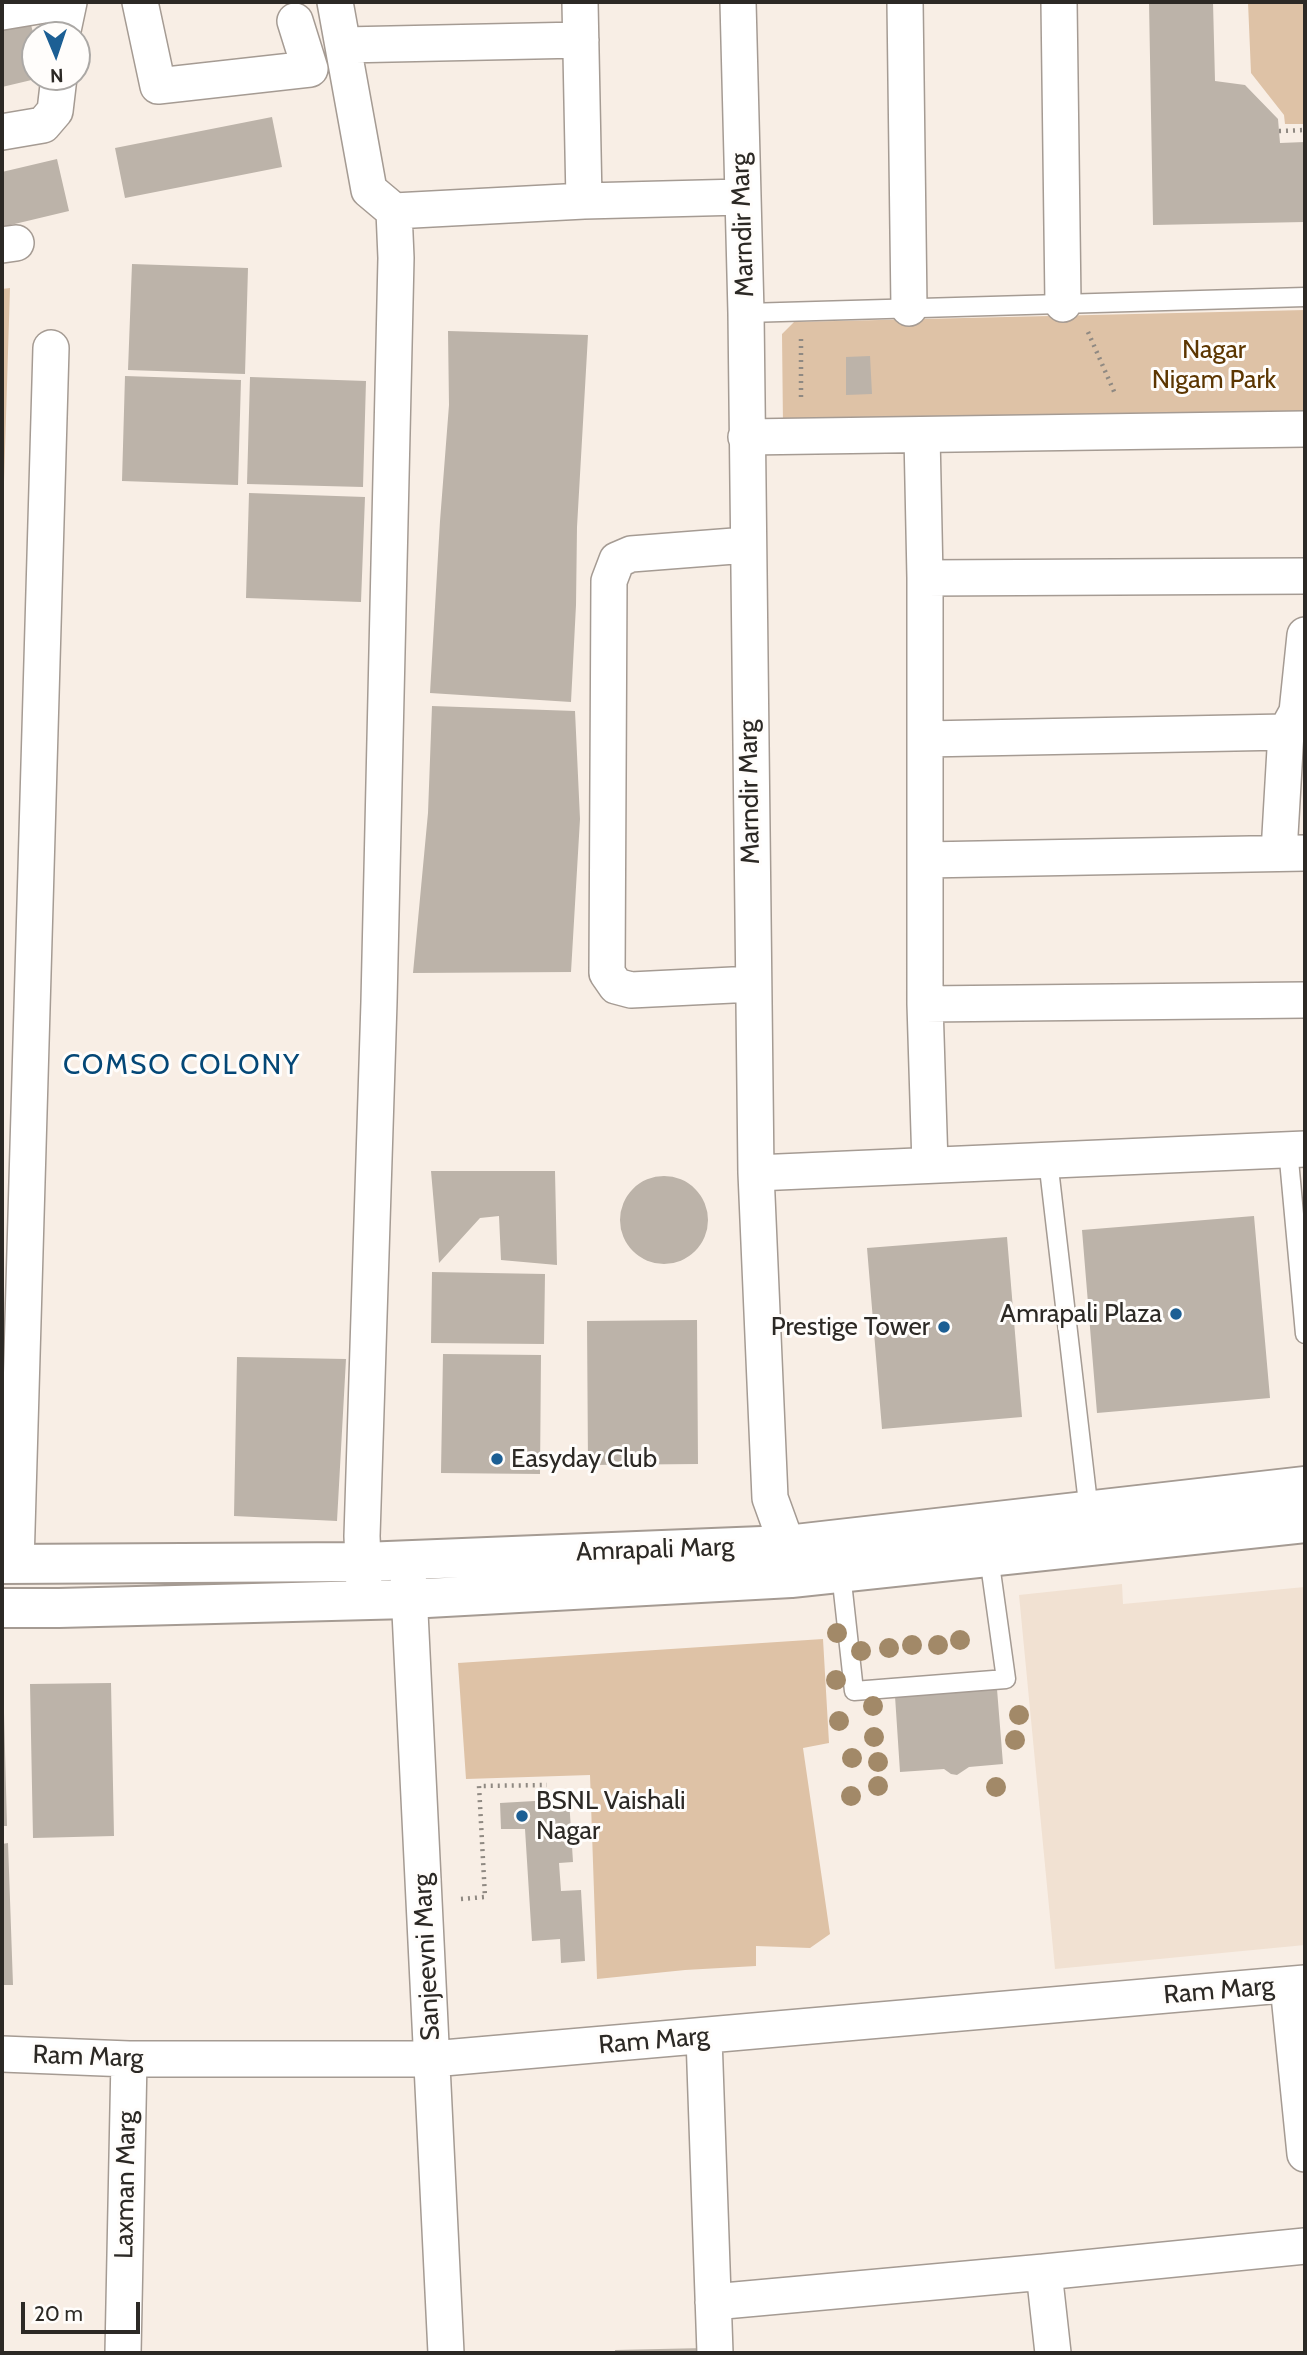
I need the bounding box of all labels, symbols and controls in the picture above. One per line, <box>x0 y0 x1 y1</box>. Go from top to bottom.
north arrow <box>21 21 91 91</box>
text: N <box>50 64 64 87</box>
street label: Marndir Marg <box>725 152 761 298</box>
park label: Nagar Nigam Park <box>1152 334 1276 396</box>
street label: Marndir Marg <box>733 719 767 865</box>
district label: COMSO COLONY <box>64 1049 300 1083</box>
place label: Amrapali Plaza <box>1000 1298 1162 1330</box>
marker: Amrapali Plaza <box>1168 1306 1184 1322</box>
place label: Prestige Tower <box>771 1311 930 1343</box>
marker: Prestige Tower <box>936 1319 952 1335</box>
place label: Easyday Club <box>511 1443 657 1475</box>
marker: Easyday Club <box>489 1451 505 1467</box>
street label: Amrapali Marg <box>575 1532 735 1568</box>
place label: BSNL Vaishali Nagar <box>536 1785 686 1846</box>
marker: BSNL Vaishali Nagar <box>514 1808 530 1824</box>
street label: Sanjeevni Marg <box>407 1873 447 2041</box>
street label: Ram Marg <box>1162 1971 1276 2011</box>
street label: Ram Marg <box>597 2021 711 2061</box>
street label: Ram Marg <box>32 2039 144 2075</box>
street label: Laxman Marg <box>109 2111 143 2259</box>
scale bar <box>24 2288 144 2332</box>
text: 20 m <box>34 2301 83 2326</box>

